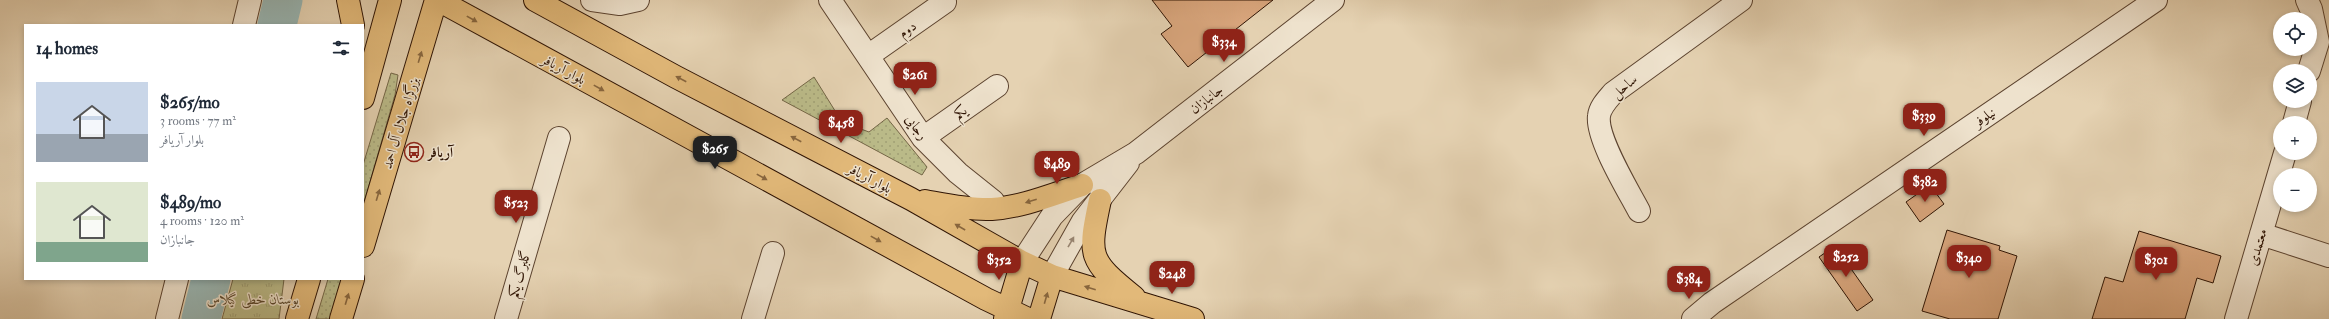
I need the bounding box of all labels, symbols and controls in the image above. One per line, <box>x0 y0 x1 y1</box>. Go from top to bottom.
map controls <box>2273 12 2317 212</box>
button: locate <box>2273 12 2317 56</box>
one-way arrow <box>466 15 478 22</box>
street label: دوم <box>895 17 922 45</box>
pin: $334 <box>1200 29 1248 63</box>
text: $334 <box>1212 34 1236 50</box>
icon: filters <box>330 37 352 59</box>
text: 14 homes <box>36 38 98 59</box>
street label: بلوار آریافر <box>537 50 589 89</box>
one-way arrow <box>417 51 423 63</box>
pin: $261 <box>891 62 939 96</box>
button: layers <box>2273 64 2317 108</box>
text: $261 <box>902 67 928 83</box>
street label: ساحل <box>1608 71 1642 104</box>
street label: بزرگراه جلال آل احمد <box>378 74 423 171</box>
one-way arrow <box>675 76 687 82</box>
street label: جانبازان <box>1186 81 1226 118</box>
one-way arrow <box>593 84 604 91</box>
text: $265/mo <box>160 92 220 113</box>
icon: home <box>68 98 116 146</box>
street label: یکم <box>950 101 974 127</box>
pin: $339 <box>1900 103 1948 137</box>
street label: نیلوفر <box>1968 104 1999 132</box>
text: $339 <box>1912 108 1936 124</box>
pin: $458 <box>817 110 865 144</box>
street label: رجایی <box>901 111 932 144</box>
text: 3 rooms · 77 m² <box>160 113 236 129</box>
text: $458 <box>828 115 854 131</box>
button: + <box>2273 116 2317 160</box>
text: بلوار آریافر <box>160 132 204 148</box>
pin: $265 <box>691 136 739 170</box>
one-way arrow <box>790 136 802 143</box>
bus stop icon: آریافر <box>403 141 425 163</box>
text: $265 <box>702 141 728 157</box>
place label: آریافر <box>426 144 455 162</box>
pin: $489 <box>1033 151 1081 185</box>
text: $489 <box>1043 156 1071 172</box>
street label: بلوار آریافر <box>843 159 895 197</box>
button: − <box>2273 168 2317 212</box>
pin: $382 <box>1901 169 1949 203</box>
one-way arrow <box>756 173 768 180</box>
text: $382 <box>1912 174 1938 190</box>
one-way arrow <box>375 189 381 201</box>
pin: $523 <box>492 190 540 224</box>
text: $489/mo <box>160 192 221 213</box>
text: $523 <box>504 195 528 211</box>
icon: home <box>68 198 116 246</box>
one-way arrow <box>1025 198 1037 204</box>
text: 4 rooms · 120 m² <box>160 213 244 229</box>
one-way arrow <box>954 224 966 231</box>
street label: معتمدی <box>2244 227 2271 268</box>
text: جانبازان <box>160 232 195 248</box>
one-way arrow <box>870 236 882 242</box>
one-way arrow <box>1068 236 1075 248</box>
pin: $252 <box>1822 244 1870 278</box>
pin: $340 <box>1945 245 1993 279</box>
pin: $352 <box>975 247 1023 281</box>
pin: $301 <box>2132 247 2180 281</box>
street label: گلبرگ یکم <box>505 248 539 301</box>
text: $252 <box>1833 249 1859 265</box>
text: $340 <box>1956 250 1982 266</box>
text: $352 <box>987 252 1011 268</box>
text: $301 <box>2144 252 2168 268</box>
pin: $248 <box>1148 261 1196 295</box>
text: $248 <box>1158 266 1186 282</box>
pin: $384 <box>1665 266 1713 300</box>
text: $384 <box>1676 271 1702 287</box>
one-way arrow <box>1084 285 1096 291</box>
park label: بوستان خطی گیلاس <box>207 291 300 309</box>
one-way arrow <box>1043 291 1049 303</box>
one-way arrow <box>344 293 350 305</box>

